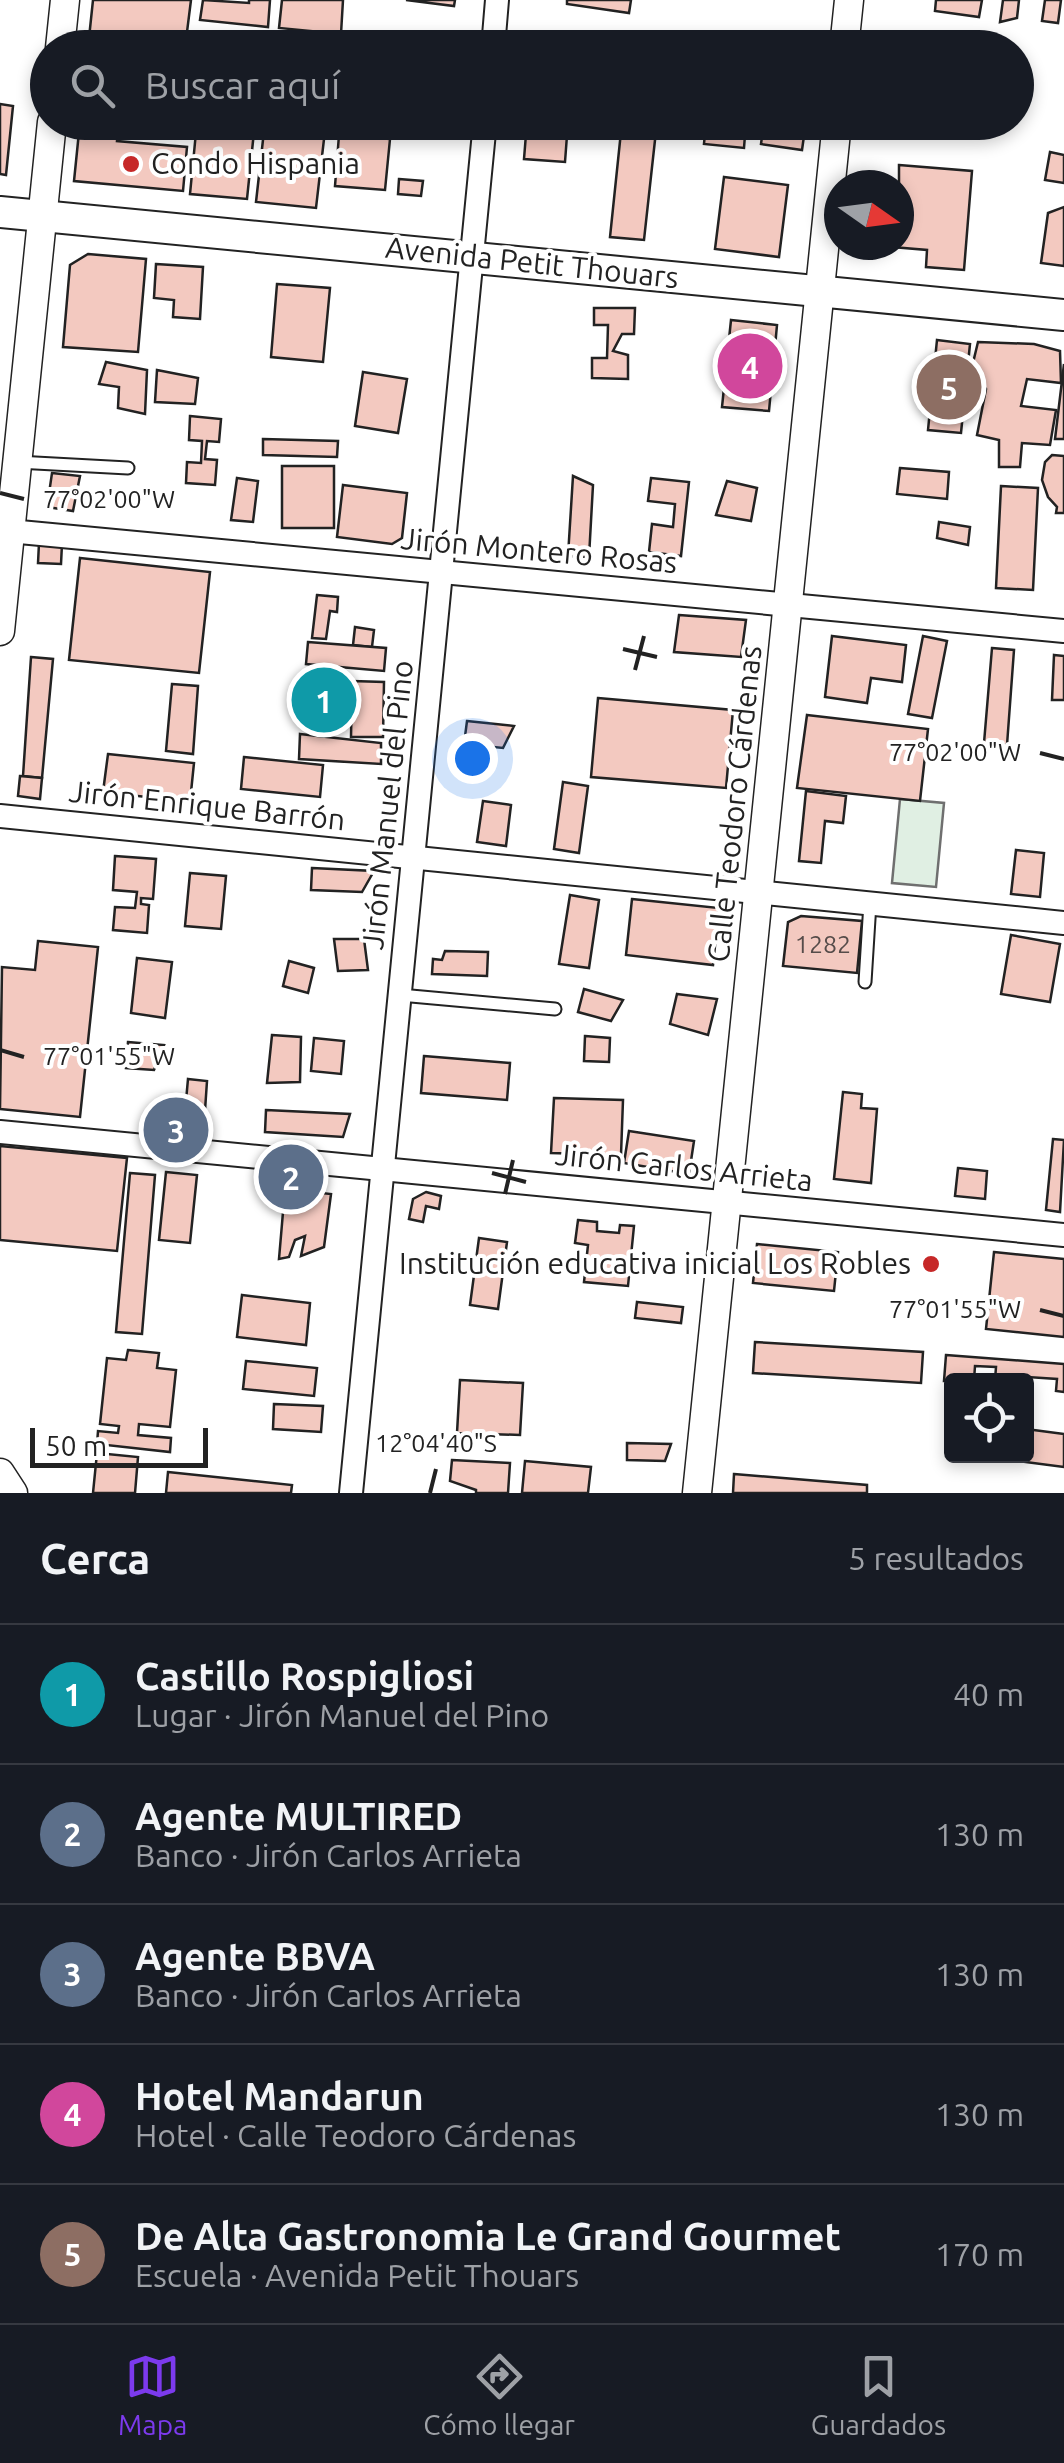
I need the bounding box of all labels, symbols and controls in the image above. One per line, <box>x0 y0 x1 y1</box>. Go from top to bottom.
search box <box>30 30 1034 140</box>
icon: search <box>65 58 120 113</box>
text: Buscar aquí <box>145 64 340 106</box>
place label: Condo Hispania <box>151 146 360 180</box>
marker: Condo Hispania <box>120 153 142 175</box>
north arrow <box>824 170 914 260</box>
street label: Avenida Petit Thouars <box>384 230 680 294</box>
pin: 4 <box>718 328 782 404</box>
pin: 5 <box>916 350 982 424</box>
text: 77°02'00"W <box>43 485 175 513</box>
street label: Jirón Montero Rosas <box>399 521 679 579</box>
street label: Calle Teodoro Cárdenas <box>700 644 768 964</box>
street label: Jirón Manuel del Pino <box>355 659 419 951</box>
pin: 1 <box>292 662 356 738</box>
your location <box>447 733 498 784</box>
text: 77°02'00"W <box>889 738 1021 766</box>
street label: Jirón Enrique Barrón <box>67 774 347 836</box>
house number: 1282 <box>795 930 851 958</box>
text: 77°01'55"W <box>43 1042 175 1070</box>
pin: 3 <box>144 1092 208 1168</box>
street label: Jirón Carlos Arrieta <box>554 1137 815 1197</box>
pin: 2 <box>258 1140 324 1214</box>
place label: Institución educativa inicial Los Robles <box>399 1246 911 1280</box>
marker: Institución educativa inicial Los Robles <box>920 1253 942 1275</box>
text: 77°01'55"W <box>889 1295 1021 1323</box>
map controls <box>944 1373 1034 1463</box>
button: locate <box>944 1373 1034 1463</box>
scale bar <box>30 1423 208 1468</box>
text: 12°04'40"S <box>375 1429 497 1457</box>
text: 50 m <box>45 1430 107 1461</box>
text: Cerca <box>40 1535 150 1582</box>
text: 5 resultados <box>848 1540 1024 1576</box>
text: Castillo Rospigliosi <box>135 1655 474 1697</box>
text: 1 <box>63 1676 82 1712</box>
text: 40 m <box>953 1676 1024 1712</box>
text: Lugar · Jirón Manuel del Pino <box>135 1697 549 1733</box>
text: Agente MULTIRED <box>135 1795 462 1837</box>
text: 2 <box>63 1816 82 1852</box>
text: 130 m <box>935 1816 1024 1852</box>
text: Banco · Jirón Carlos Arrieta <box>135 1837 522 1873</box>
text: Agente BBVA <box>135 1935 375 1977</box>
text: 3 <box>63 1956 82 1992</box>
text: 130 m <box>935 1956 1024 1992</box>
text: Banco · Jirón Carlos Arrieta <box>135 1977 522 2013</box>
text: Hotel Mandarun <box>135 2075 424 2117</box>
text: 4 <box>63 2096 82 2132</box>
text: 130 m <box>935 2096 1024 2132</box>
text: Hotel · Calle Teodoro Cárdenas <box>135 2117 576 2153</box>
text: De Alta Gastronomia Le Grand Gourmet <box>135 2215 841 2257</box>
text: 5 <box>63 2236 82 2272</box>
text: 170 m <box>935 2236 1024 2272</box>
text: Escuela · Avenida Petit Thouars <box>135 2257 579 2293</box>
tab: Mapa <box>118 2349 187 2440</box>
tab: Cómo llegar <box>423 2349 575 2440</box>
tab: Guardados <box>811 2349 946 2440</box>

